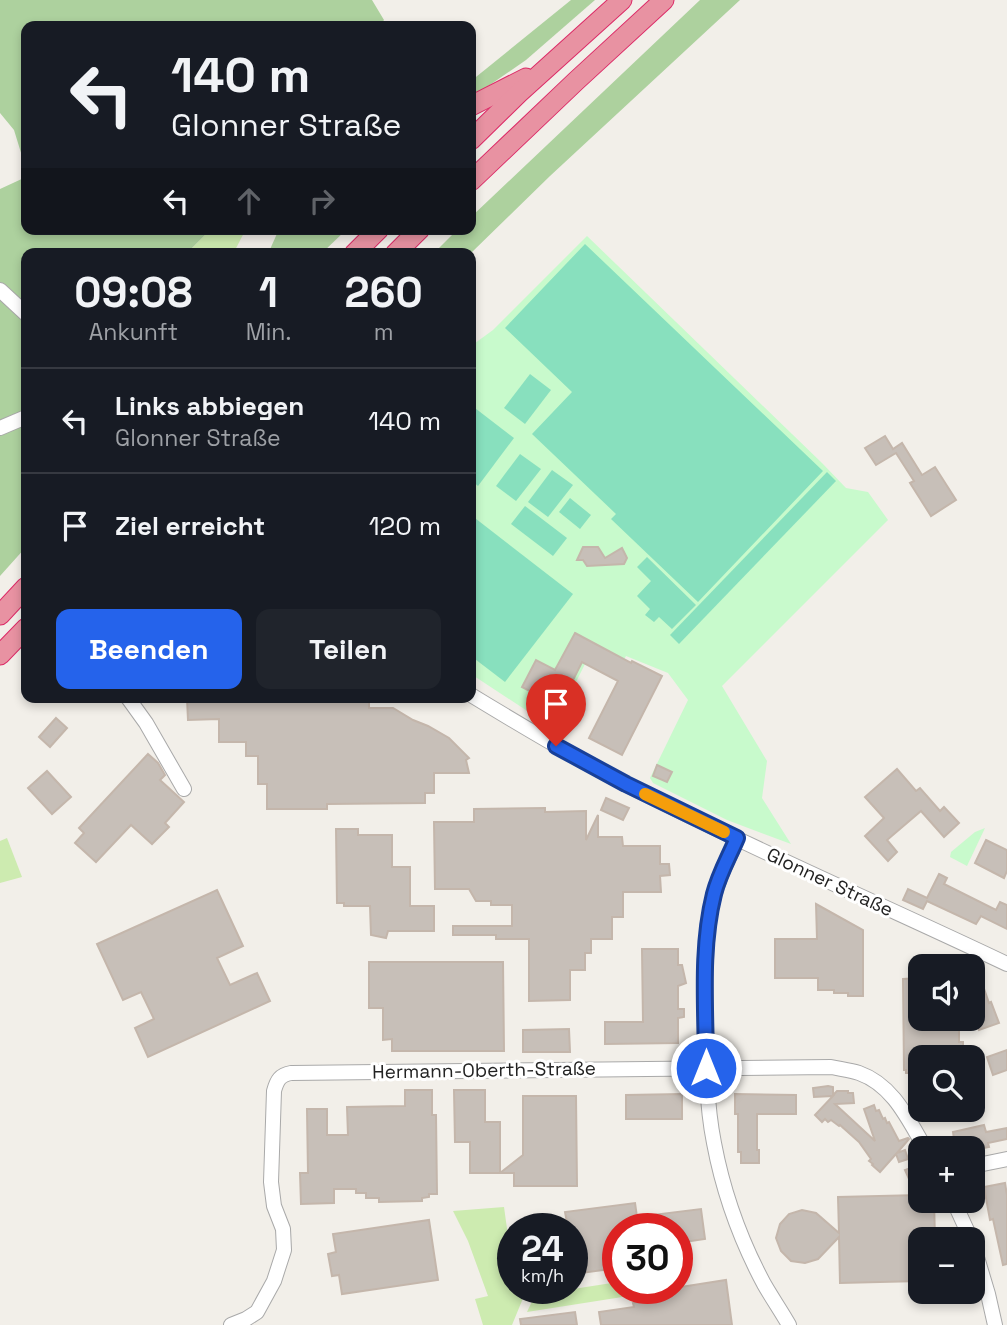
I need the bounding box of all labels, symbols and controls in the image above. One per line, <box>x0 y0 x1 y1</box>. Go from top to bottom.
text: 140 m <box>171 44 310 106</box>
icon: left <box>56 49 147 140</box>
text: Glonner Straße <box>171 105 401 145</box>
icon: left <box>157 182 195 220</box>
icon: ahead <box>230 182 268 220</box>
icon: right <box>303 182 341 220</box>
text: 09:08 <box>74 266 192 319</box>
text: 1 <box>259 266 278 319</box>
text: 260 <box>345 266 423 319</box>
text: Ankunft <box>89 317 178 347</box>
text: Min. <box>246 317 291 347</box>
text: m <box>374 317 394 347</box>
text: Links abbiegen <box>115 389 304 423</box>
icon: left <box>56 402 94 440</box>
text: 140 m <box>368 404 441 438</box>
text: Glonner Straße <box>115 423 281 453</box>
icon: arrive <box>56 507 94 545</box>
text: Ziel erreicht <box>115 509 265 543</box>
text: 120 m <box>369 509 441 543</box>
button: Beenden <box>56 609 242 689</box>
button: Teilen <box>256 609 441 689</box>
pin <box>526 674 586 746</box>
icon: arrive <box>537 685 575 723</box>
street label: Glonner Straße <box>763 842 897 922</box>
map controls <box>908 954 985 1304</box>
button: sound <box>908 954 985 1031</box>
position arrow <box>669 1031 743 1105</box>
button: search <box>908 1045 985 1122</box>
street label: Hermann-Oberth-Straße <box>372 1056 596 1084</box>
button: + <box>908 1136 985 1213</box>
speed limit sign: 30 <box>602 1213 693 1304</box>
text: 24 <box>521 1227 564 1271</box>
button: − <box>908 1227 985 1304</box>
text: km/h <box>521 1264 564 1287</box>

